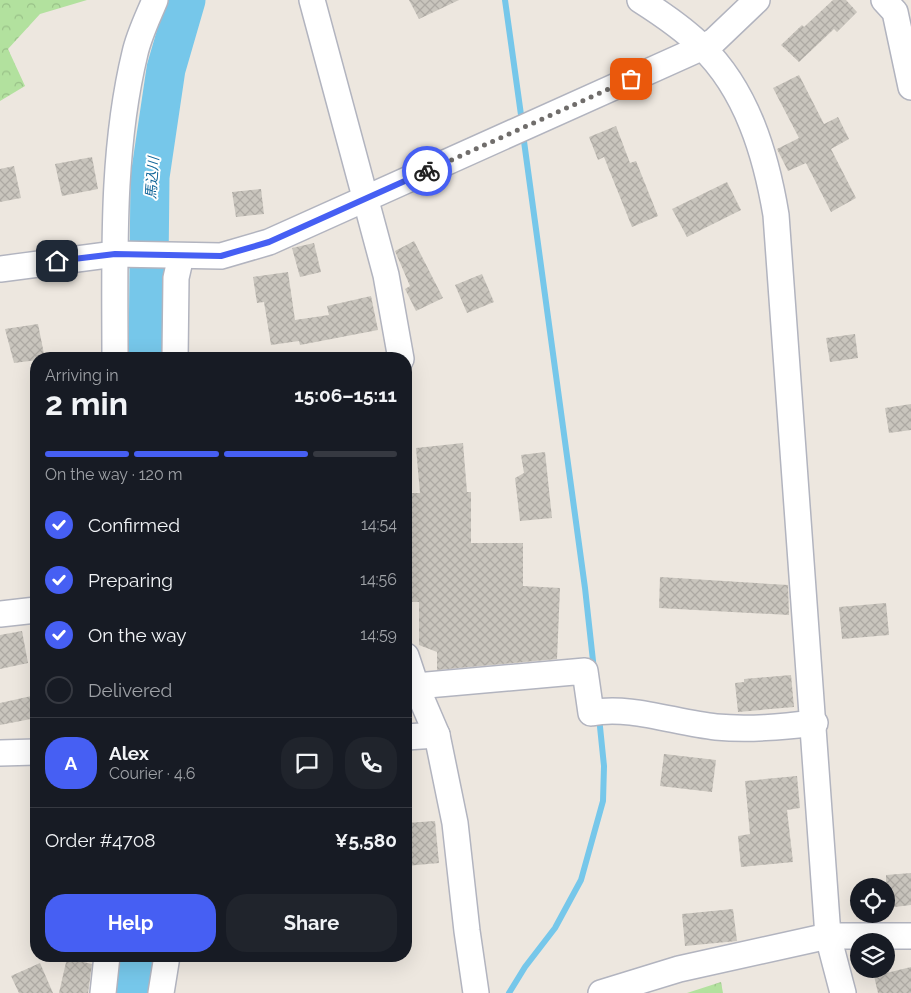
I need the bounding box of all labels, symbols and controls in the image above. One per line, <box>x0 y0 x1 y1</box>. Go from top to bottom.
pin <box>610 58 652 100</box>
icon: bag <box>617 65 645 93</box>
courier <box>402 146 452 196</box>
water label: 馬込川 <box>143 154 162 200</box>
icon: bike <box>413 157 441 185</box>
pin <box>36 240 78 282</box>
icon: home <box>43 247 71 275</box>
text: Arriving in <box>45 366 119 385</box>
text: 15:06–15:11 <box>294 384 397 406</box>
text: 2 min <box>45 385 128 422</box>
text: On the way · 120 m <box>45 465 183 484</box>
icon: check <box>45 511 73 539</box>
text: Confirmed <box>88 514 180 536</box>
text: 14:54 <box>361 515 397 534</box>
icon: check <box>45 566 73 594</box>
text: Preparing <box>88 569 173 591</box>
text: 14:56 <box>360 570 397 589</box>
icon: check <box>45 621 73 649</box>
text: On the way <box>88 624 187 646</box>
text: 14:59 <box>360 625 397 644</box>
text: Delivered <box>88 679 172 701</box>
button: chat <box>281 737 333 789</box>
button: phone <box>345 737 397 789</box>
text: Alex <box>109 742 149 764</box>
text: A <box>65 752 77 774</box>
text: Courier · 4.6 <box>109 764 195 783</box>
text: Order #4708 <box>45 829 156 851</box>
text: ¥5,580 <box>335 829 397 851</box>
map controls <box>850 878 895 978</box>
button: locate <box>850 878 895 923</box>
button: Help <box>45 894 216 952</box>
button: Share <box>226 894 397 952</box>
button: layers <box>850 933 895 978</box>

